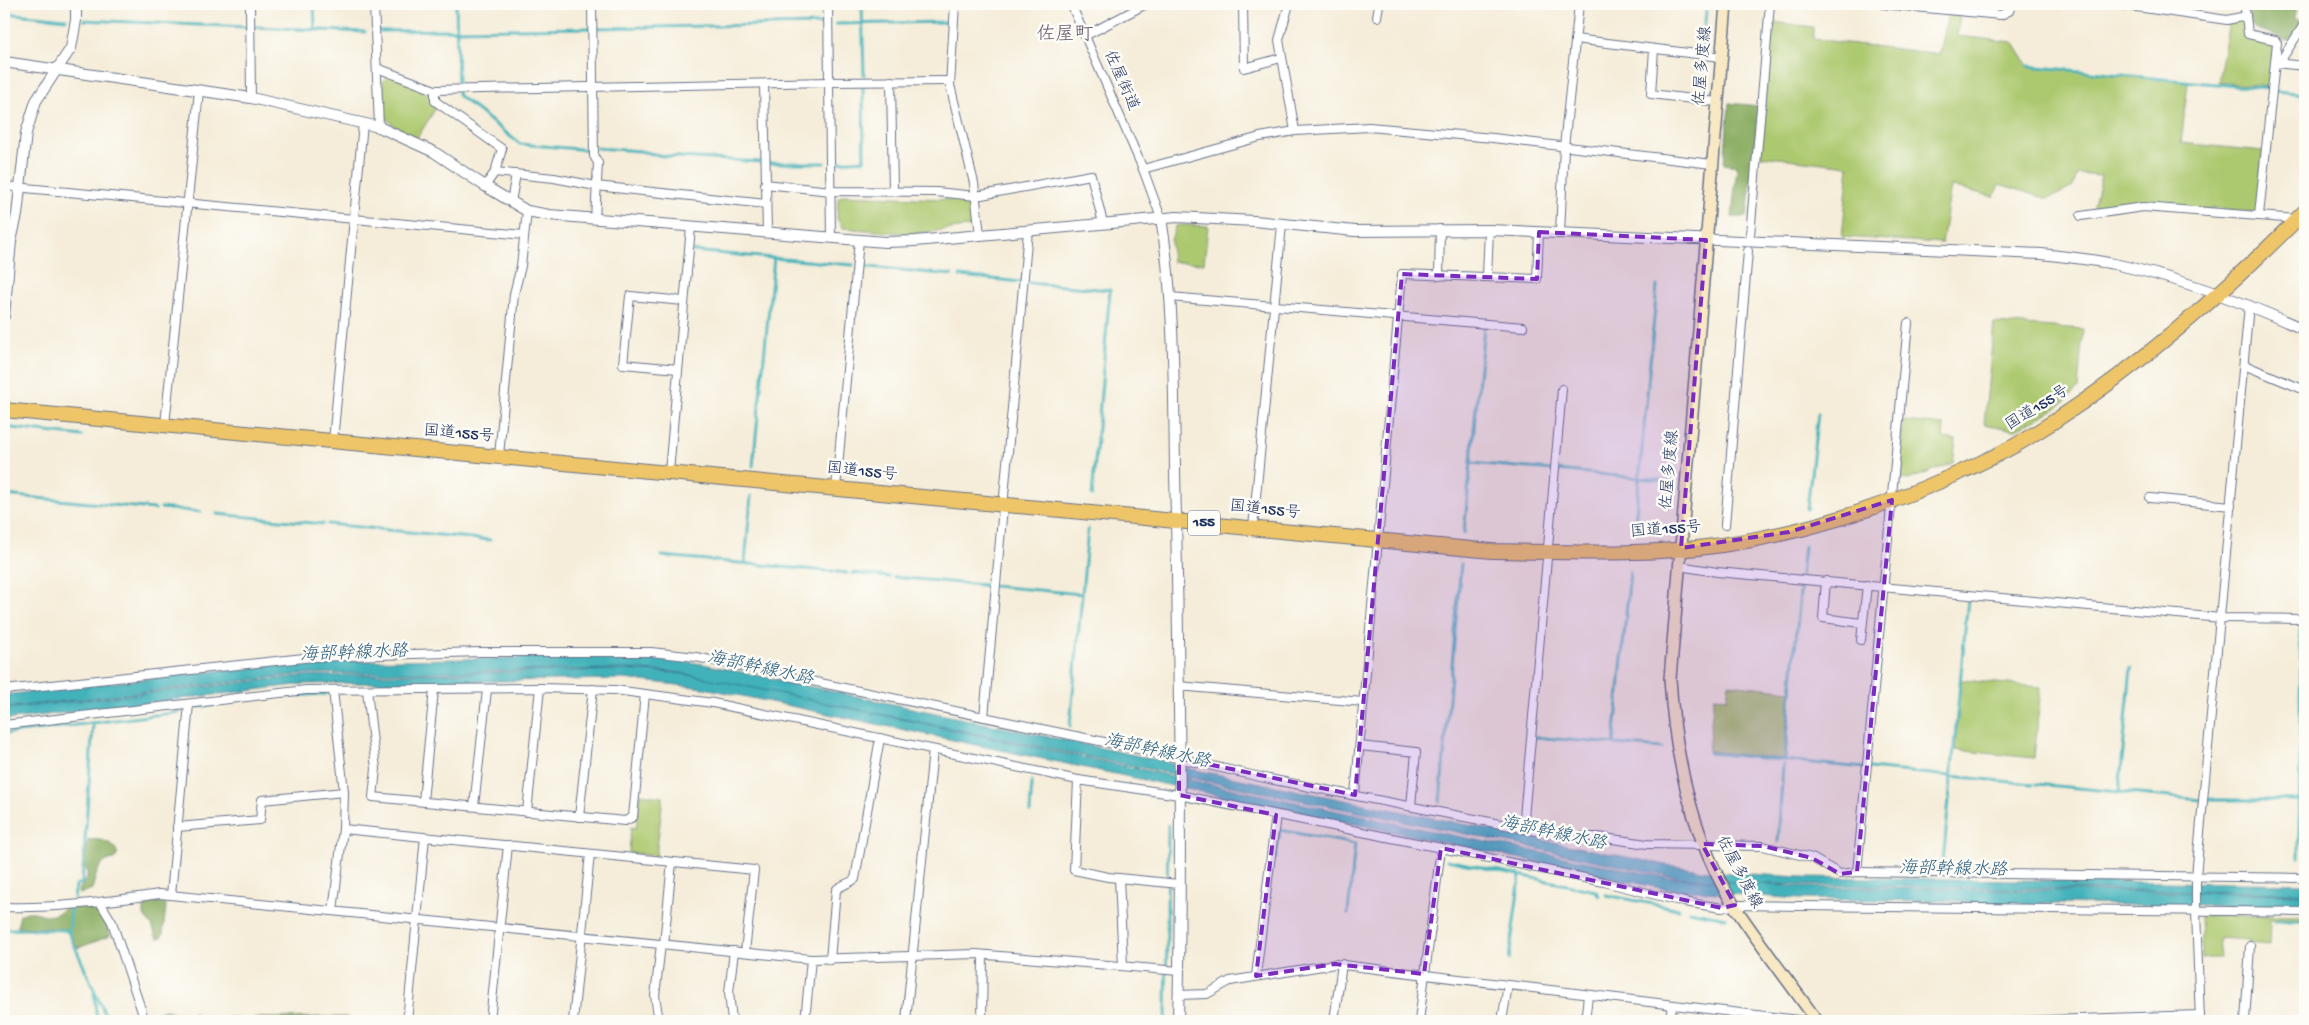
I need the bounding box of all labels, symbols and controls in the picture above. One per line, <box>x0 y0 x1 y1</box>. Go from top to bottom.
district label: 佐屋町 <box>1036 24 1094 47</box>
street label: 佐屋多度線 <box>1689 25 1717 107</box>
street label: 佐屋街道 <box>1098 47 1143 114</box>
street label: 国道155号 <box>2002 381 2073 436</box>
street label: 国道155号 <box>423 421 495 448</box>
street label: 佐屋多度線 <box>1656 429 1684 511</box>
street label: 国道155号 <box>826 459 899 486</box>
street label: 国道155号 <box>1229 497 1302 524</box>
road number: 155 <box>1188 510 1220 536</box>
street label: 国道155号 <box>1630 518 1702 543</box>
water label: 海部幹線水路 <box>300 641 409 666</box>
water label: 海部幹線水路 <box>705 647 816 691</box>
water label: 海部幹線水路 <box>1102 730 1213 774</box>
water label: 海部幹線水路 <box>1498 812 1609 856</box>
street label: 佐屋多度線 <box>1711 832 1767 913</box>
water label: 海部幹線水路 <box>1899 858 2008 881</box>

